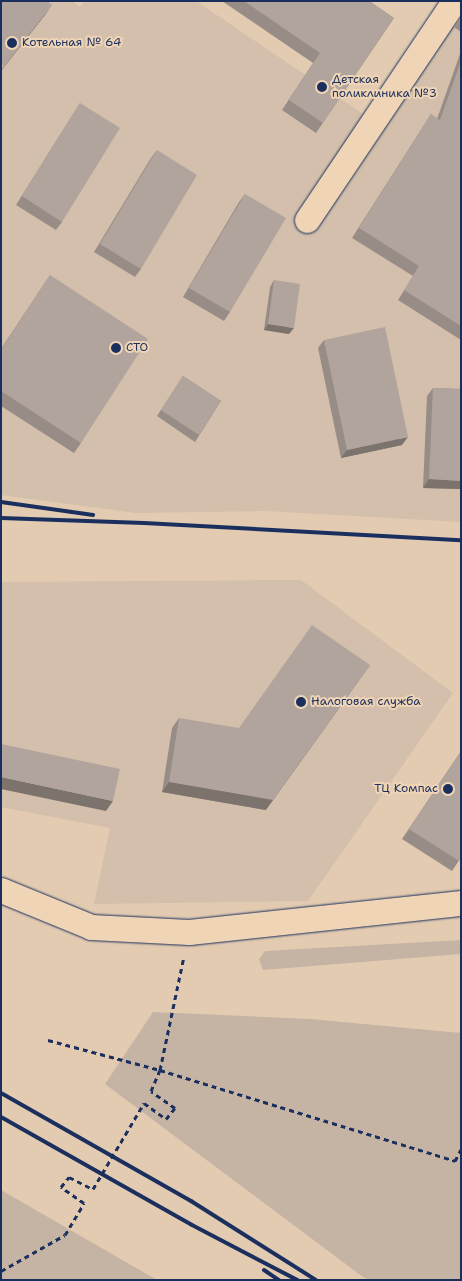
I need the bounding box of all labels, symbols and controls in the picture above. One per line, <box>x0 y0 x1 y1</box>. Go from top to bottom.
place label: Котельная № 64 <box>22 36 121 50</box>
marker: Котельная № 64 <box>6 37 18 49</box>
place label: Детская поликлиника №3 <box>332 73 437 101</box>
marker: Детская поликлиника №3 <box>316 81 328 93</box>
place label: СТО <box>126 341 148 355</box>
marker: СТО <box>110 342 122 354</box>
place label: Налоговая служба <box>311 695 421 709</box>
marker: Налоговая служба <box>295 696 307 708</box>
place label: ТЦ Компас <box>374 782 438 796</box>
marker: ТЦ Компас <box>442 783 454 795</box>

